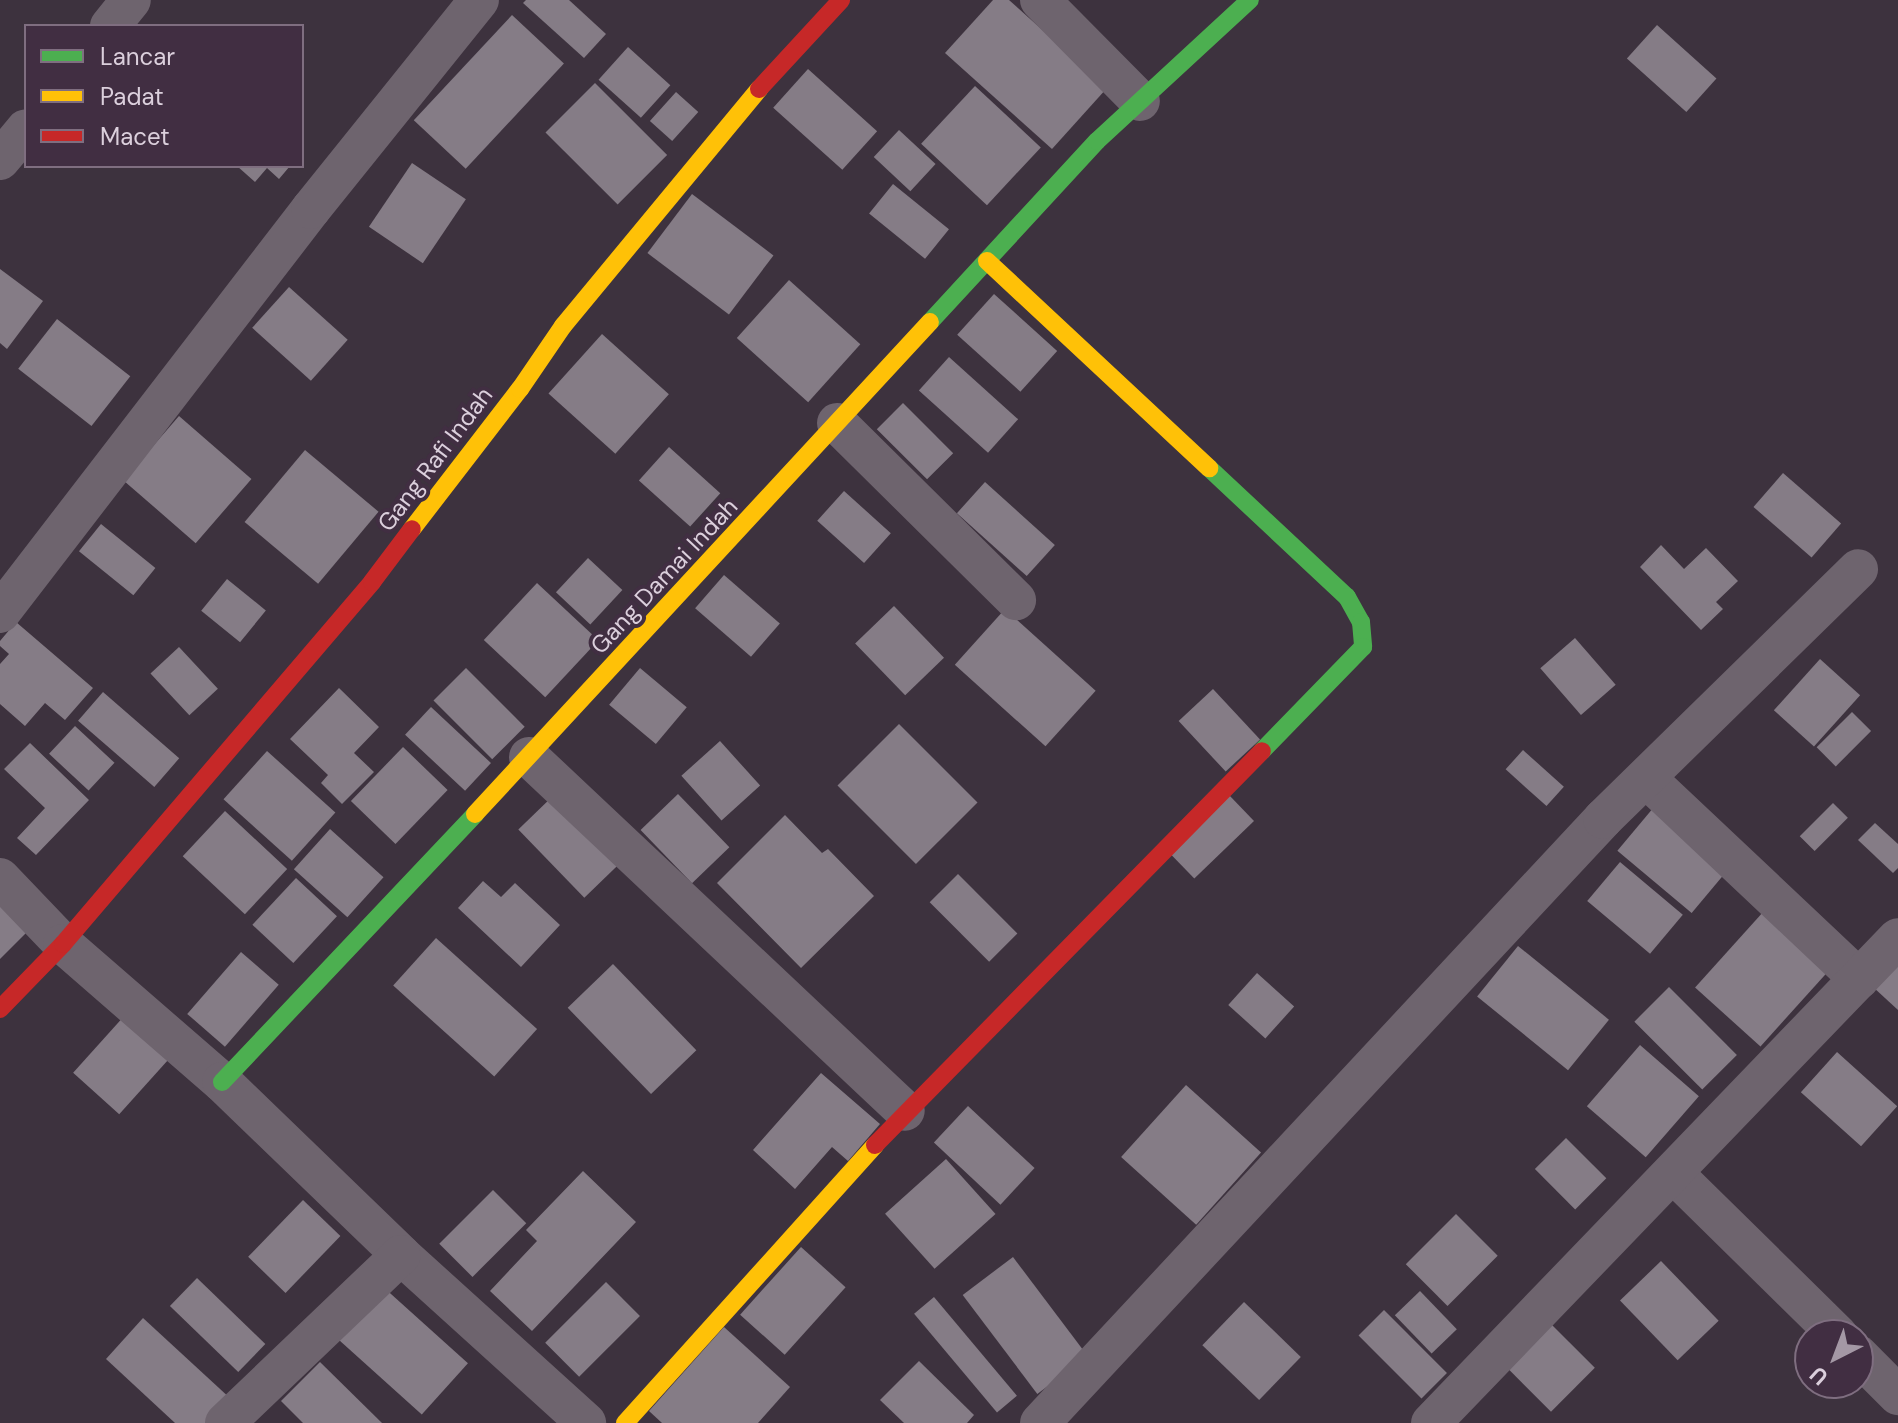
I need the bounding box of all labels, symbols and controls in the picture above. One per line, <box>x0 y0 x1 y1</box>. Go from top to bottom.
legend <box>24 24 304 168</box>
text: Lancar <box>100 41 175 72</box>
text: Padat <box>100 81 164 112</box>
text: Macet <box>100 121 170 152</box>
street label: Gang Rafi Indah <box>371 381 499 537</box>
street label: Gang Damai Indah <box>585 492 743 660</box>
north arrow <box>1794 1319 1874 1399</box>
text: U <box>1804 1360 1834 1392</box>

